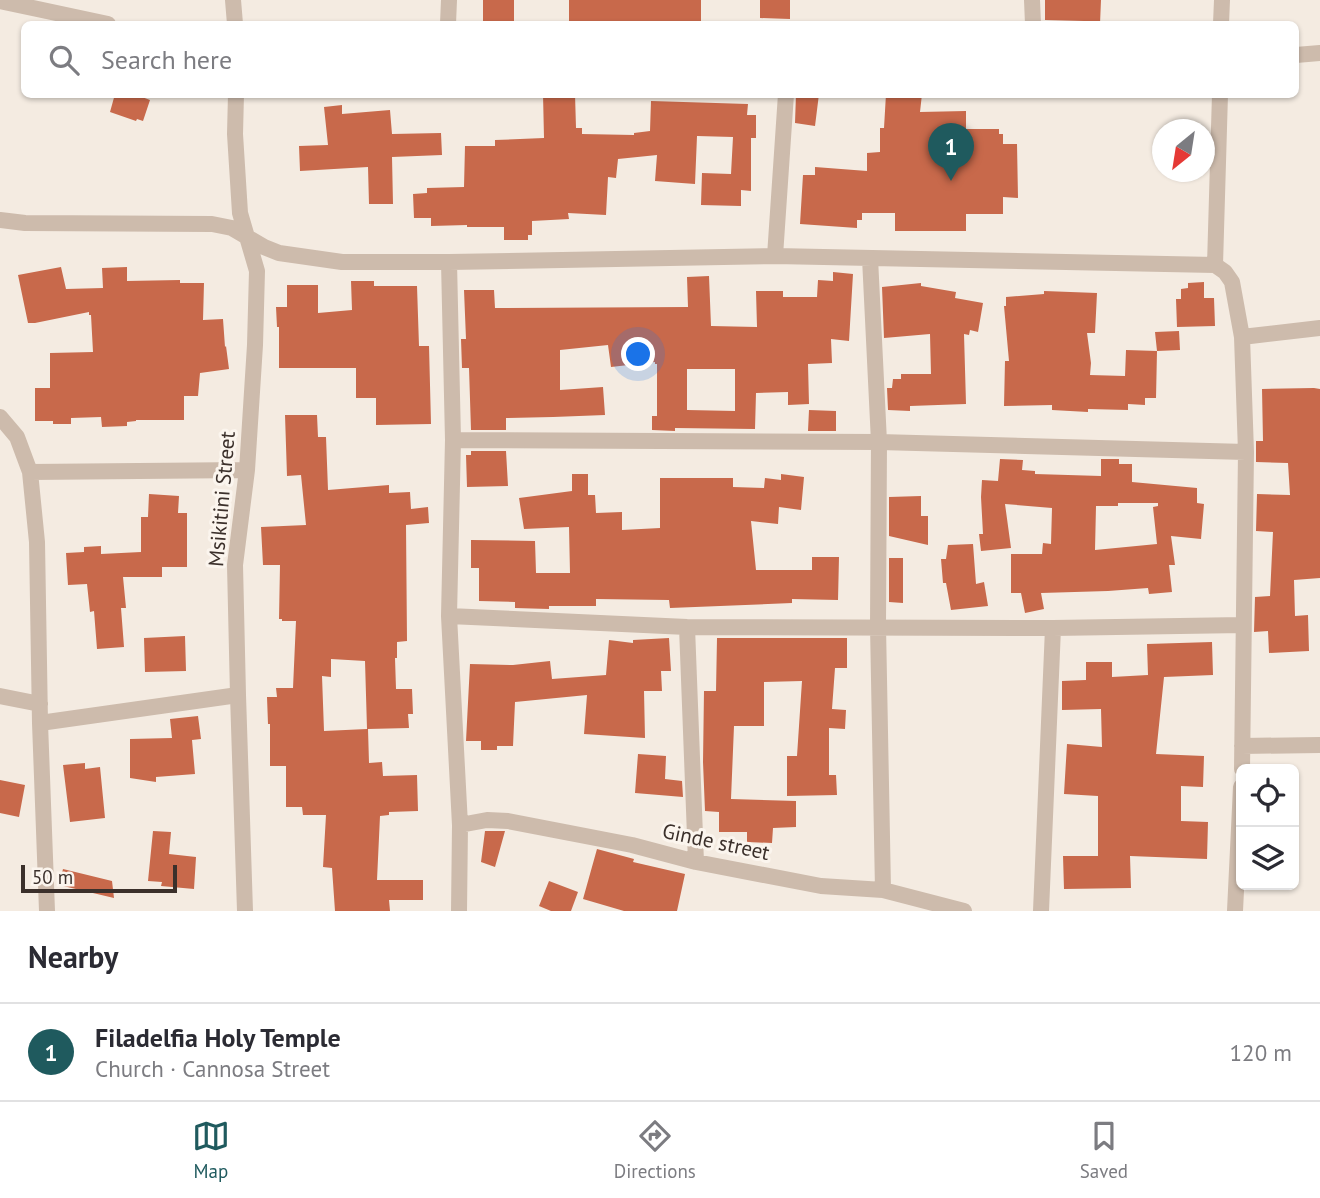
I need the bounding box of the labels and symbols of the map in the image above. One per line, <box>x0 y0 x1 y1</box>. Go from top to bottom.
north arrow <box>1152 119 1215 182</box>
pin: 1 <box>928 123 974 181</box>
your location <box>621 337 655 371</box>
street label: Msikitini Street <box>202 430 241 568</box>
street label: Ginde street <box>660 817 772 866</box>
scale bar <box>21 862 177 894</box>

